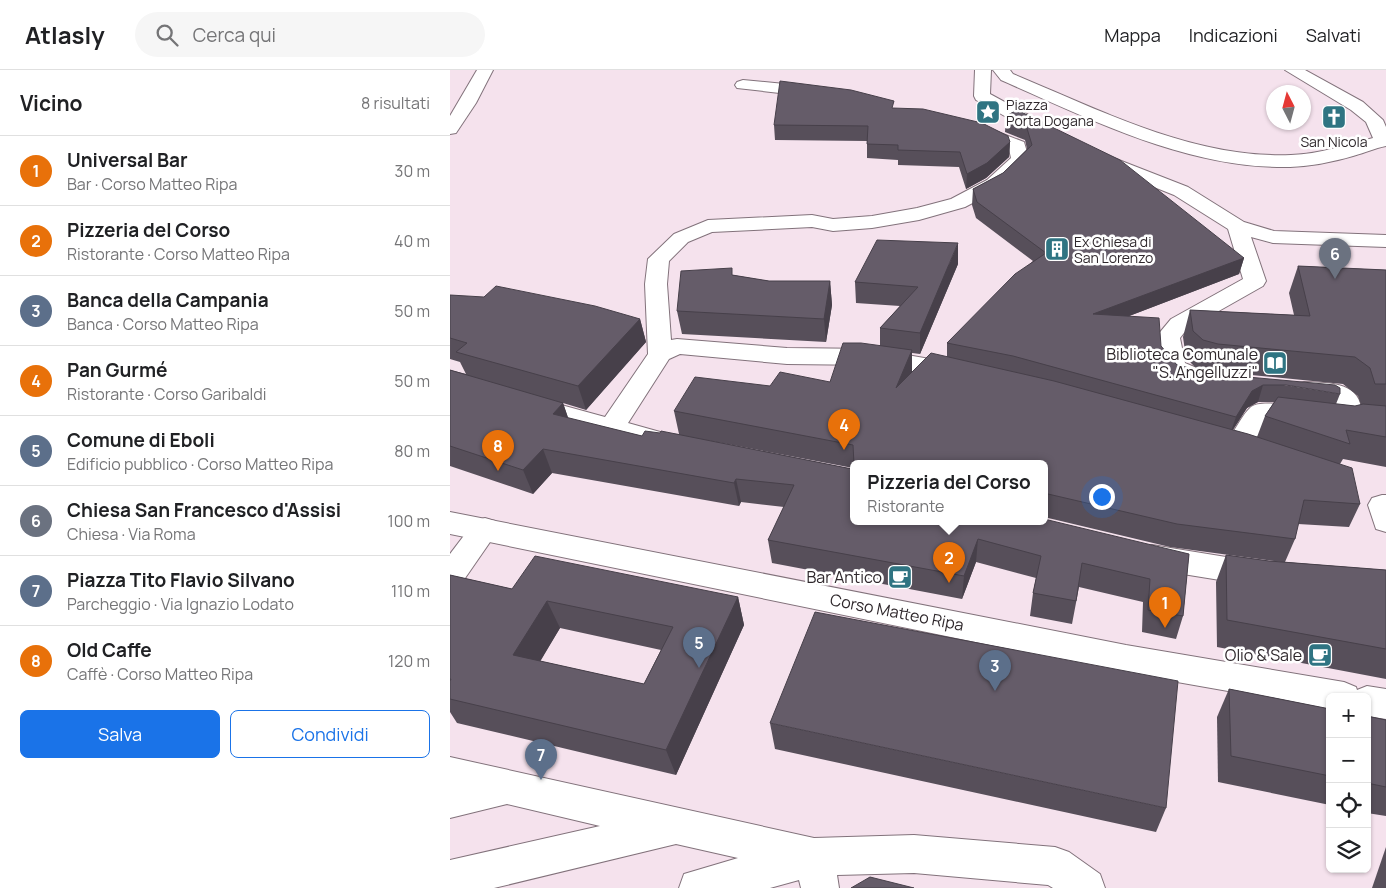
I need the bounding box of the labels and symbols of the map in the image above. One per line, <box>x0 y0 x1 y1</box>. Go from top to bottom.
north arrow <box>1266 85 1311 130</box>
place label: Piazza Porta Dogana <box>1006 95 1094 130</box>
place icon: Piazza Porta Dogana <box>975 99 1001 125</box>
church icon: San Nicola <box>1321 104 1347 130</box>
place label: San Nicola <box>1300 132 1368 151</box>
place label: Ex Chiesa di San Lorenzo <box>1074 232 1153 267</box>
building icon: Ex Chiesa di San Lorenzo <box>1044 236 1070 262</box>
pin: 6 <box>1319 238 1351 279</box>
place label: Biblioteca Comunale "S. Angelluzzi" <box>1106 343 1258 383</box>
library icon: Biblioteca Comunale "S. Angelluzzi" <box>1262 350 1288 376</box>
pin: 4 <box>828 409 860 450</box>
pin: 8 <box>482 430 514 471</box>
your location <box>1089 484 1115 510</box>
pin: 2 <box>933 542 965 583</box>
cafe icon: Bar Antico <box>887 564 913 590</box>
place label: Bar Antico <box>806 566 882 588</box>
pin: 1 <box>1149 587 1181 628</box>
street label: Corso Matteo Ripa <box>828 588 966 636</box>
pin: 5 <box>683 627 715 668</box>
cafe icon: Olio & Sale <box>1307 642 1333 668</box>
place label: Olio & Sale <box>1225 644 1302 666</box>
pin: 3 <box>979 650 1011 691</box>
pin: 7 <box>525 739 557 780</box>

